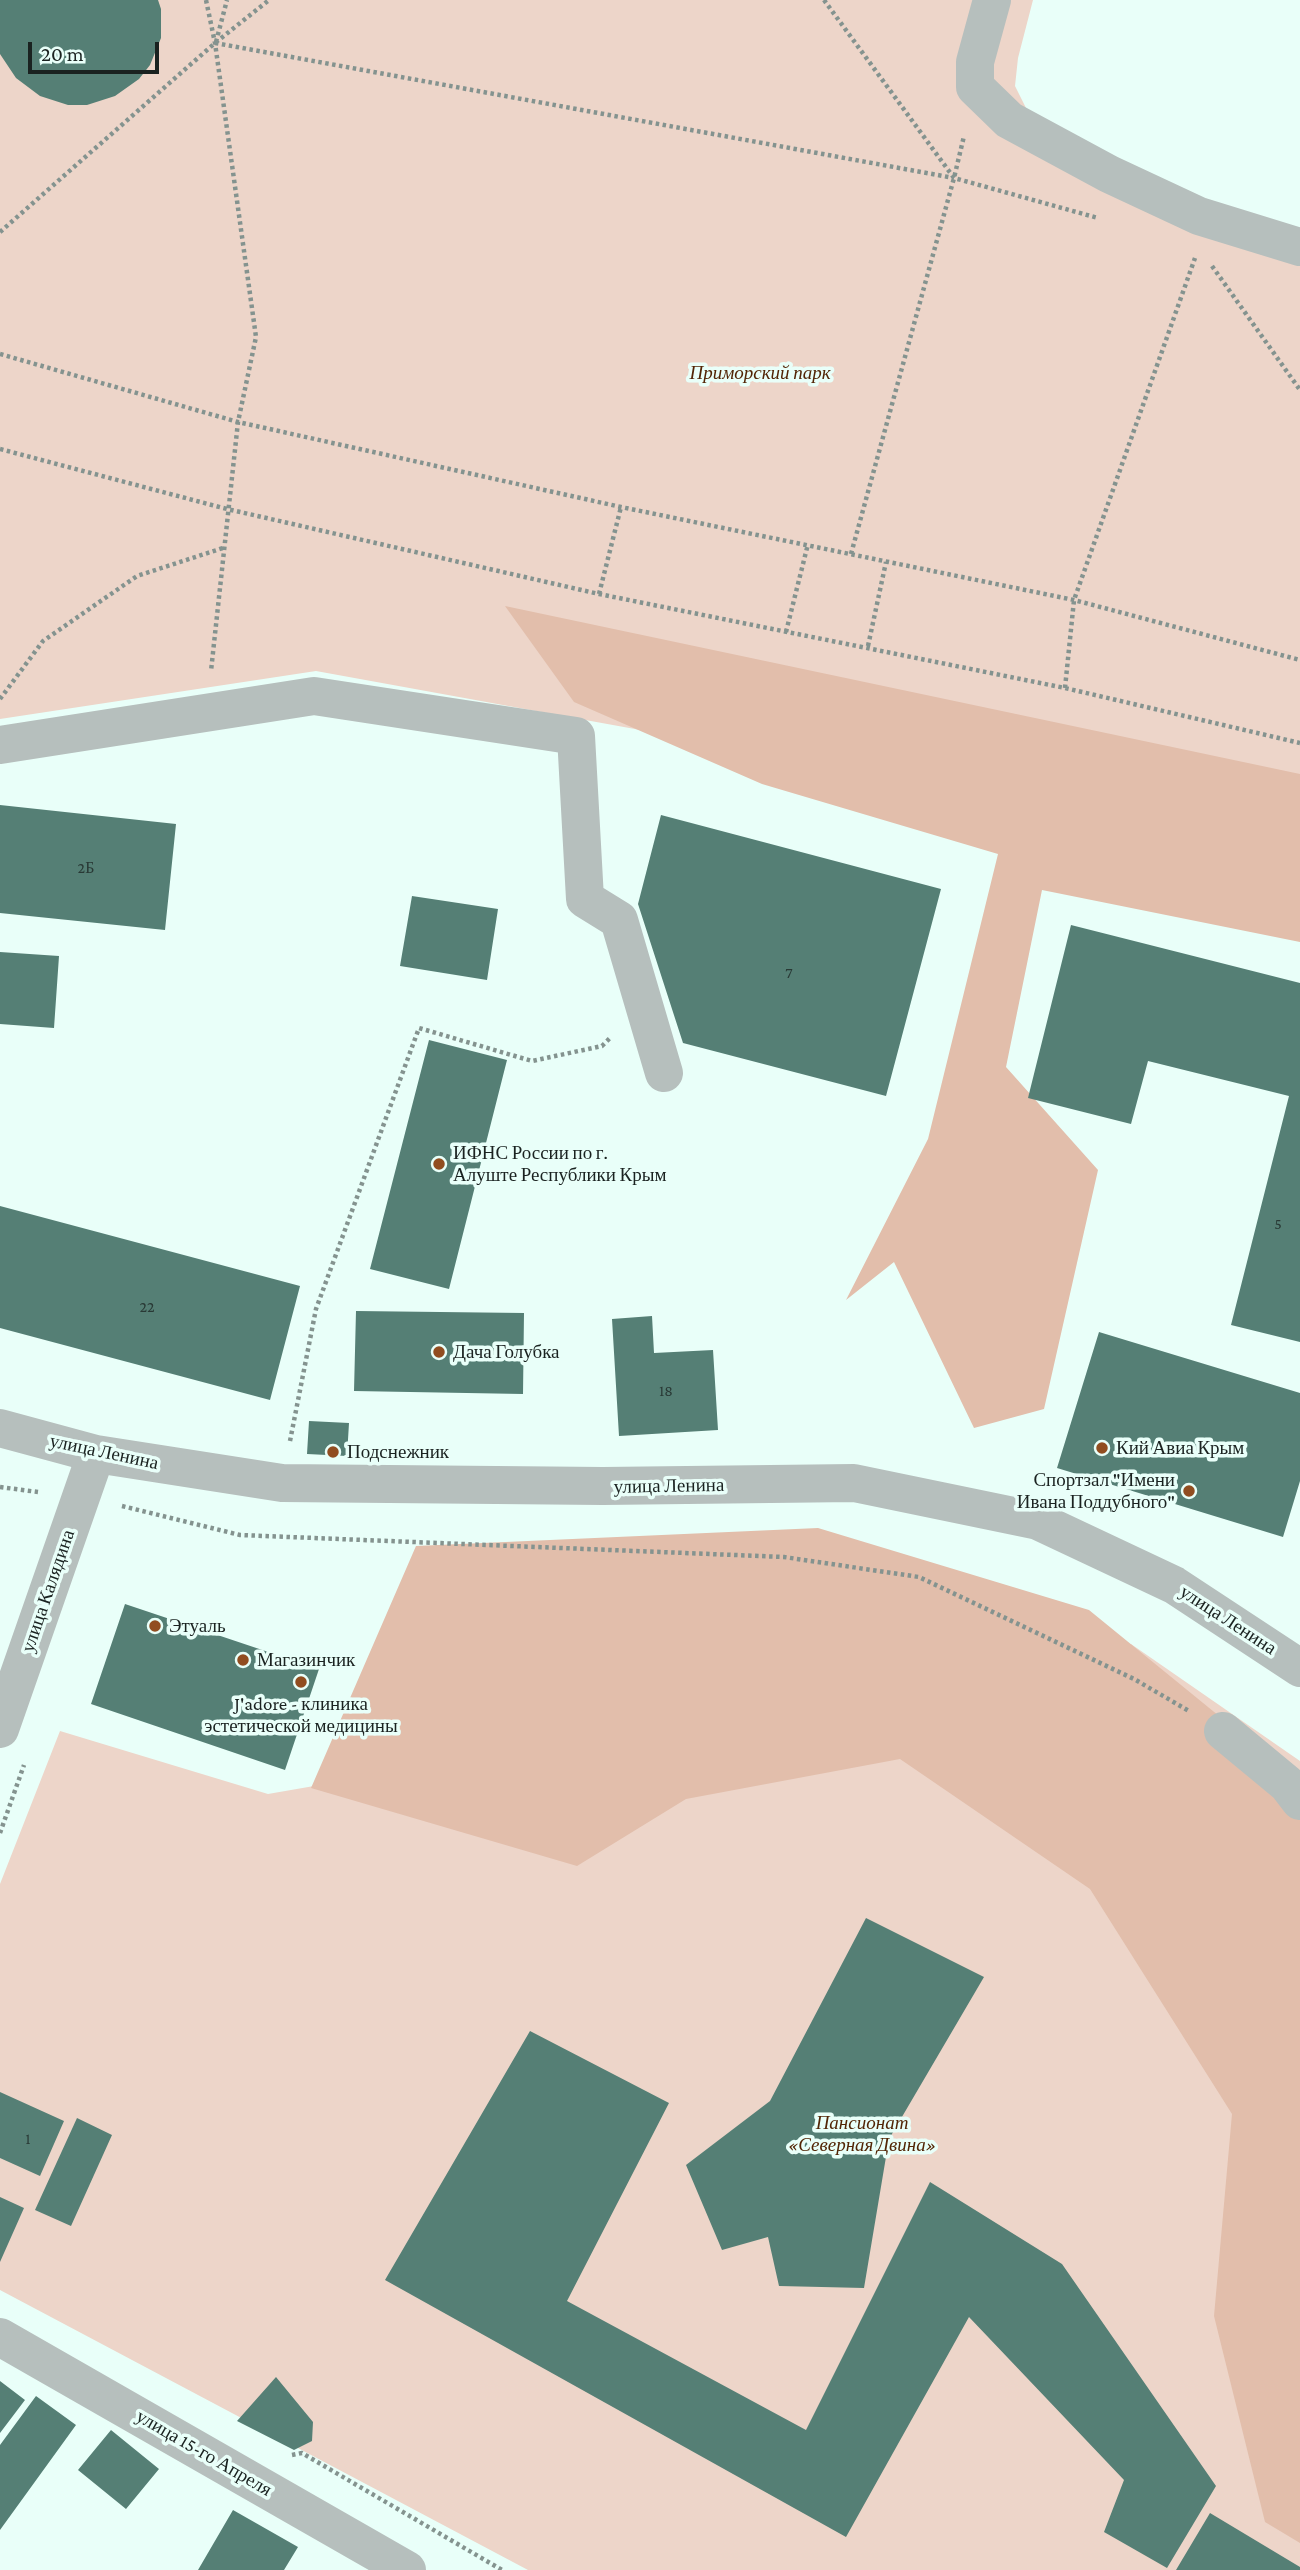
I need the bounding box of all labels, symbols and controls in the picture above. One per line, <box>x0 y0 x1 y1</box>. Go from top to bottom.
scale bar <box>32 28 163 72</box>
text: 20 m <box>41 42 84 66</box>
park label: Приморский парк <box>689 362 831 384</box>
house number: 2Б <box>78 858 94 878</box>
house number: 7 <box>785 963 793 983</box>
place label: ИФНС России по г. Алуште Республики Крым <box>453 1142 666 1186</box>
marker: ИФНС России по г. Алуште Республики Крым <box>431 1156 447 1172</box>
house number: 5 <box>1274 1214 1282 1234</box>
house number: 22 <box>139 1297 155 1317</box>
place label: Дача Голубка <box>453 1341 560 1363</box>
marker: Дача Голубка <box>431 1344 447 1360</box>
house number: 18 <box>659 1381 673 1401</box>
street label: улица Ленина <box>48 1429 160 1475</box>
place label: Кий Авиа Крым <box>1116 1437 1244 1459</box>
marker: Кий Авиа Крым <box>1094 1440 1110 1456</box>
place label: Подснежник <box>347 1441 449 1463</box>
marker: Подснежник <box>325 1444 341 1460</box>
place label: Спортзал "Имени Ивана Поддубного" <box>1017 1469 1175 1513</box>
street label: улица Ленина <box>614 1474 724 1498</box>
marker: Спортзал "Имени Ивана Поддубного" <box>1181 1483 1197 1499</box>
street label: улица Калядина <box>16 1527 80 1655</box>
street label: улица Ленина <box>1175 1580 1281 1660</box>
place label: Этуаль <box>169 1615 226 1637</box>
marker: Этуаль <box>147 1618 163 1634</box>
place label: Магазинчик <box>257 1649 355 1671</box>
marker: Магазинчик <box>235 1652 251 1668</box>
marker: J'adore - клиника эстетической медицины <box>293 1674 309 1690</box>
place label: J'adore - клиника эстетической медицины <box>204 1693 398 1737</box>
park label: Пансионат «Северная Двина» <box>788 2112 936 2156</box>
house number: 1 <box>25 2129 31 2149</box>
street label: улица 15-го Апреля <box>132 2405 276 2501</box>

